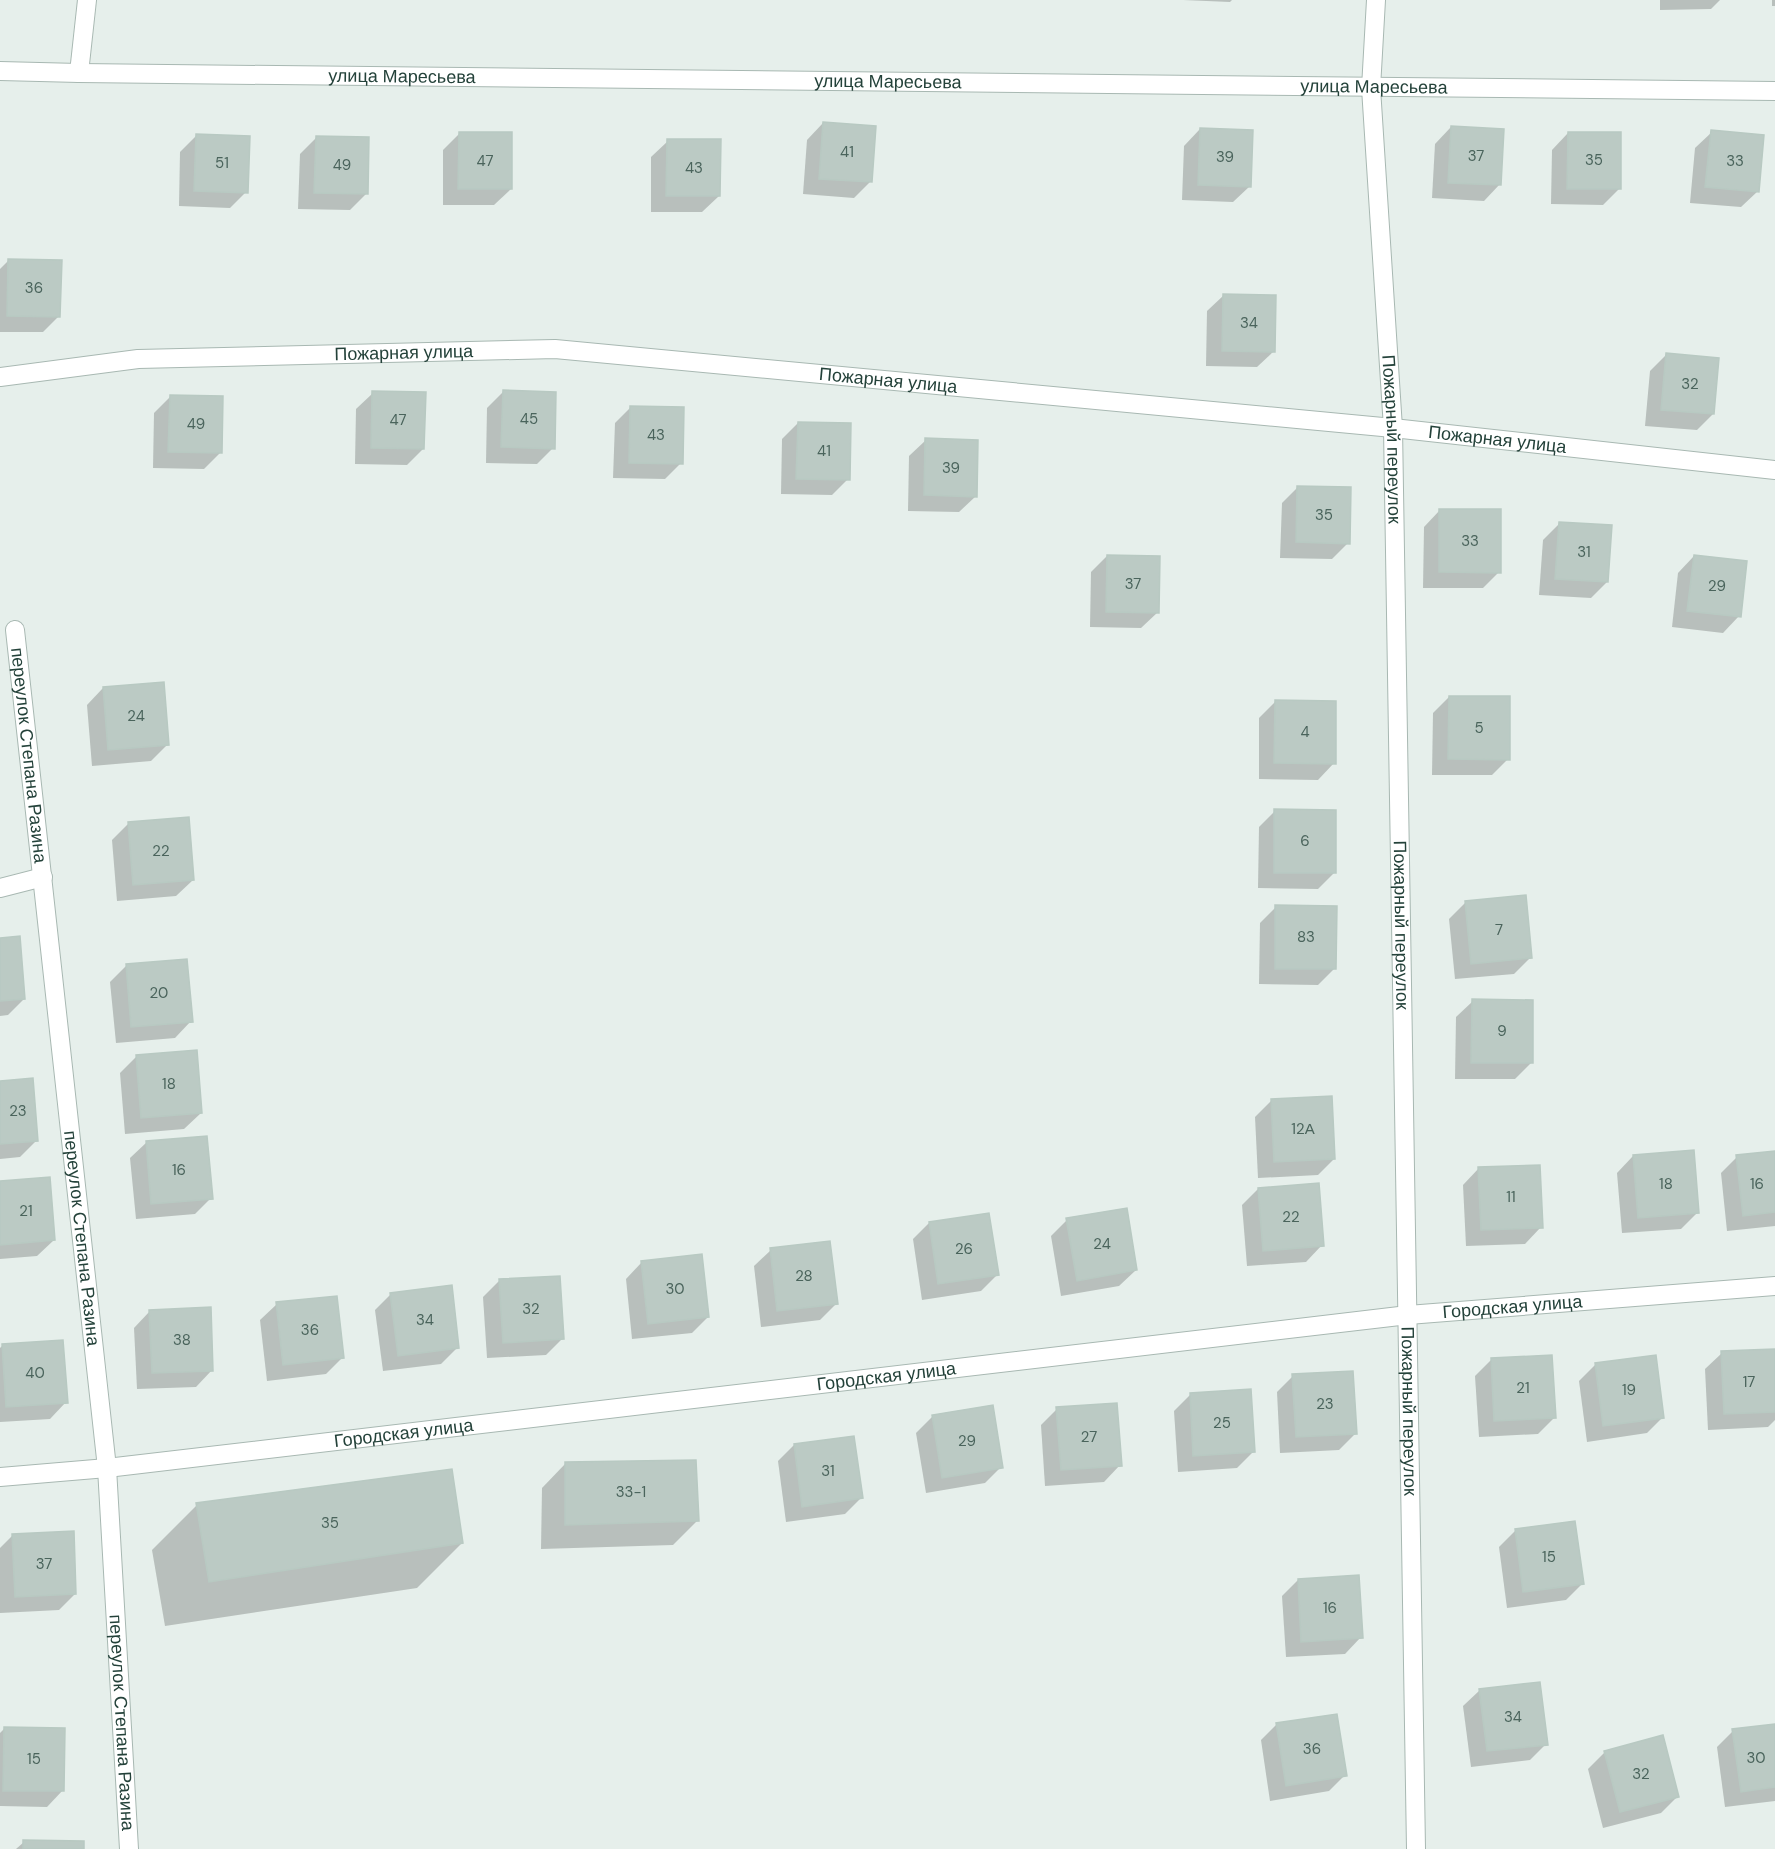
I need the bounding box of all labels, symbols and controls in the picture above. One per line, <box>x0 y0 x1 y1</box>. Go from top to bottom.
street label: улица Маресьева <box>328 64 477 89</box>
street label: улица Маресьева <box>814 69 963 94</box>
street label: улица Маресьева <box>1300 74 1449 100</box>
house number: 41 <box>840 142 854 162</box>
house number: 37 <box>1468 146 1484 166</box>
house number: 39 <box>1216 147 1234 167</box>
house number: 35 <box>1585 150 1603 170</box>
house number: 47 <box>476 151 494 171</box>
house number: 33 <box>1726 151 1744 171</box>
house number: 51 <box>215 153 229 173</box>
house number: 49 <box>333 155 351 175</box>
house number: 43 <box>685 158 703 178</box>
house number: 36 <box>25 278 43 298</box>
house number: 34 <box>1240 313 1258 333</box>
street label: Пожарная улица <box>334 339 474 366</box>
street label: Пожарный переулок <box>1376 354 1407 524</box>
street label: Пожарная улица <box>818 362 959 399</box>
house number: 32 <box>1681 374 1699 394</box>
house number: 45 <box>520 409 538 429</box>
house number: 47 <box>389 410 407 430</box>
house number: 49 <box>187 414 205 434</box>
street label: Пожарная улица <box>1427 420 1569 459</box>
house number: 43 <box>647 425 665 445</box>
house number: 41 <box>817 441 831 461</box>
house number: 39 <box>942 458 960 478</box>
house number: 35 <box>1315 505 1333 525</box>
house number: 33 <box>1461 531 1479 551</box>
house number: 31 <box>1577 542 1591 562</box>
house number: 37 <box>1125 574 1141 594</box>
house number: 29 <box>1708 576 1726 596</box>
street label: переулок Степана Разина <box>5 646 53 865</box>
house number: 24 <box>127 706 145 726</box>
house number: 5 <box>1474 718 1484 738</box>
house number: 4 <box>1300 722 1310 742</box>
house number: 6 <box>1300 831 1310 851</box>
street label: Пожарный переулок <box>1388 840 1414 1010</box>
house number: 22 <box>152 841 170 861</box>
house number: 7 <box>1495 920 1503 940</box>
house number: 83 <box>1297 927 1315 947</box>
house number: 20 <box>150 983 168 1003</box>
house number: 9 <box>1497 1021 1507 1041</box>
house number: 18 <box>162 1074 176 1094</box>
house number: 23 <box>9 1101 27 1121</box>
house number: 12А <box>1291 1119 1315 1139</box>
street label: переулок Степана Разина <box>58 1129 106 1348</box>
house number: 16 <box>172 1160 186 1180</box>
house number: 18 <box>1659 1174 1673 1194</box>
house number: 16 <box>1750 1174 1764 1194</box>
house number: 11 <box>1506 1187 1516 1207</box>
house number: 21 <box>19 1201 33 1221</box>
house number: 22 <box>1282 1207 1300 1227</box>
house number: 24 <box>1093 1234 1111 1254</box>
house number: 26 <box>955 1239 973 1259</box>
house number: 28 <box>795 1266 813 1286</box>
house number: 30 <box>665 1279 685 1299</box>
street label: Городская улица <box>1442 1289 1584 1324</box>
house number: 32 <box>522 1299 540 1319</box>
house number: 34 <box>416 1310 434 1330</box>
house number: 36 <box>301 1320 319 1340</box>
street label: Пожарный переулок <box>1396 1326 1422 1496</box>
house number: 38 <box>173 1330 191 1350</box>
street label: Городская улица <box>815 1356 958 1396</box>
house number: 40 <box>25 1363 45 1383</box>
house number: 17 <box>1743 1372 1755 1392</box>
house number: 21 <box>1516 1378 1530 1398</box>
house number: 19 <box>1622 1380 1636 1400</box>
house number: 23 <box>1316 1394 1334 1414</box>
street label: Городская улица <box>333 1413 476 1453</box>
house number: 25 <box>1213 1413 1231 1433</box>
house number: 27 <box>1081 1427 1097 1447</box>
house number: 29 <box>958 1431 976 1451</box>
house number: 31 <box>821 1461 835 1481</box>
house number: 33-1 <box>616 1482 646 1502</box>
house number: 35 <box>321 1513 339 1533</box>
house number: 15 <box>1542 1547 1556 1567</box>
house number: 37 <box>36 1554 52 1574</box>
house number: 16 <box>1323 1598 1337 1618</box>
street label: переулок Степана Разина <box>103 1614 140 1832</box>
house number: 34 <box>1504 1707 1522 1727</box>
house number: 36 <box>1303 1739 1321 1759</box>
house number: 30 <box>1746 1748 1766 1768</box>
house number: 15 <box>27 1749 41 1769</box>
house number: 32 <box>1632 1764 1650 1784</box>

